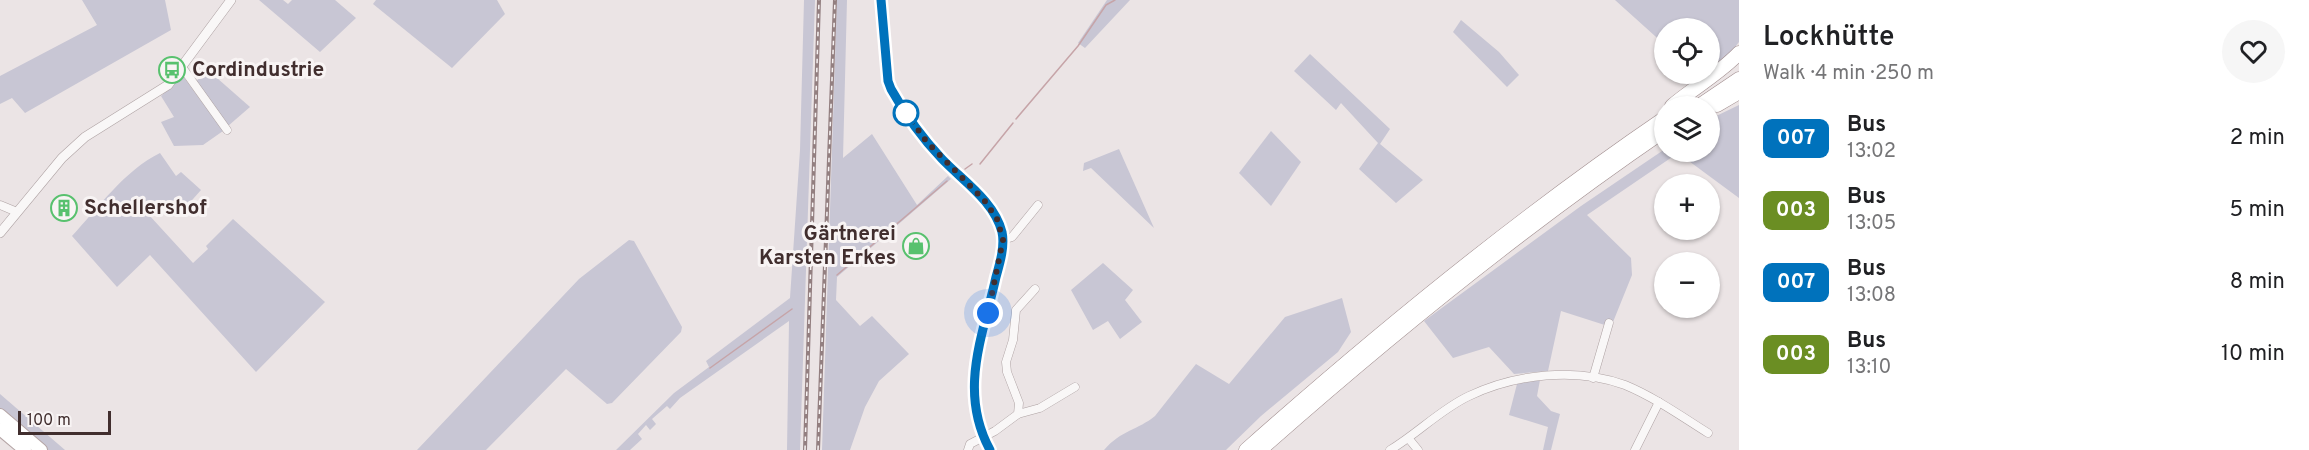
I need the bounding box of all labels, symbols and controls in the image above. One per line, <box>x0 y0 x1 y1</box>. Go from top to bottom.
map controls <box>1654 18 1720 318</box>
button: locate <box>1654 18 1720 84</box>
text: Lockhütte <box>1763 20 1895 56</box>
button: heart <box>2222 20 2285 83</box>
bus stop icon: Cordindustrie <box>157 55 187 85</box>
place label: Cordindustrie <box>192 57 324 84</box>
text: Walk · 4 min · 250 m <box>1763 61 1934 87</box>
button: layers <box>1654 96 1720 162</box>
unlabelled marker <box>893 100 919 126</box>
text: Bus <box>1847 112 1886 139</box>
text: 007 <box>1777 125 1815 152</box>
text: 2 min <box>2230 125 2285 152</box>
text: 13:02 <box>1847 139 1896 165</box>
button: + <box>1654 174 1720 240</box>
text: Bus <box>1847 184 1886 211</box>
building icon: Schellershof <box>49 193 79 223</box>
place label: Schellershof <box>84 195 207 222</box>
text: 003 <box>1776 197 1816 224</box>
text: 5 min <box>2230 197 2285 224</box>
text: 13:05 <box>1847 211 1896 237</box>
place label: Gärtnerei Karsten Erkes <box>759 221 896 272</box>
shop icon: Gärtnerei Karsten Erkes <box>901 231 931 261</box>
button: − <box>1654 252 1720 318</box>
text: Bus <box>1847 256 1886 283</box>
text: 007 <box>1777 269 1815 296</box>
text: 8 min <box>2230 269 2285 296</box>
text: 13:08 <box>1847 283 1896 309</box>
your location <box>973 298 1003 328</box>
text: Bus <box>1847 328 1886 355</box>
text: 003 <box>1776 341 1816 368</box>
text: 10 min <box>2221 341 2285 368</box>
text: 13:10 <box>1847 355 1891 381</box>
scale bar <box>18 408 111 436</box>
text: 100 m <box>27 411 71 431</box>

